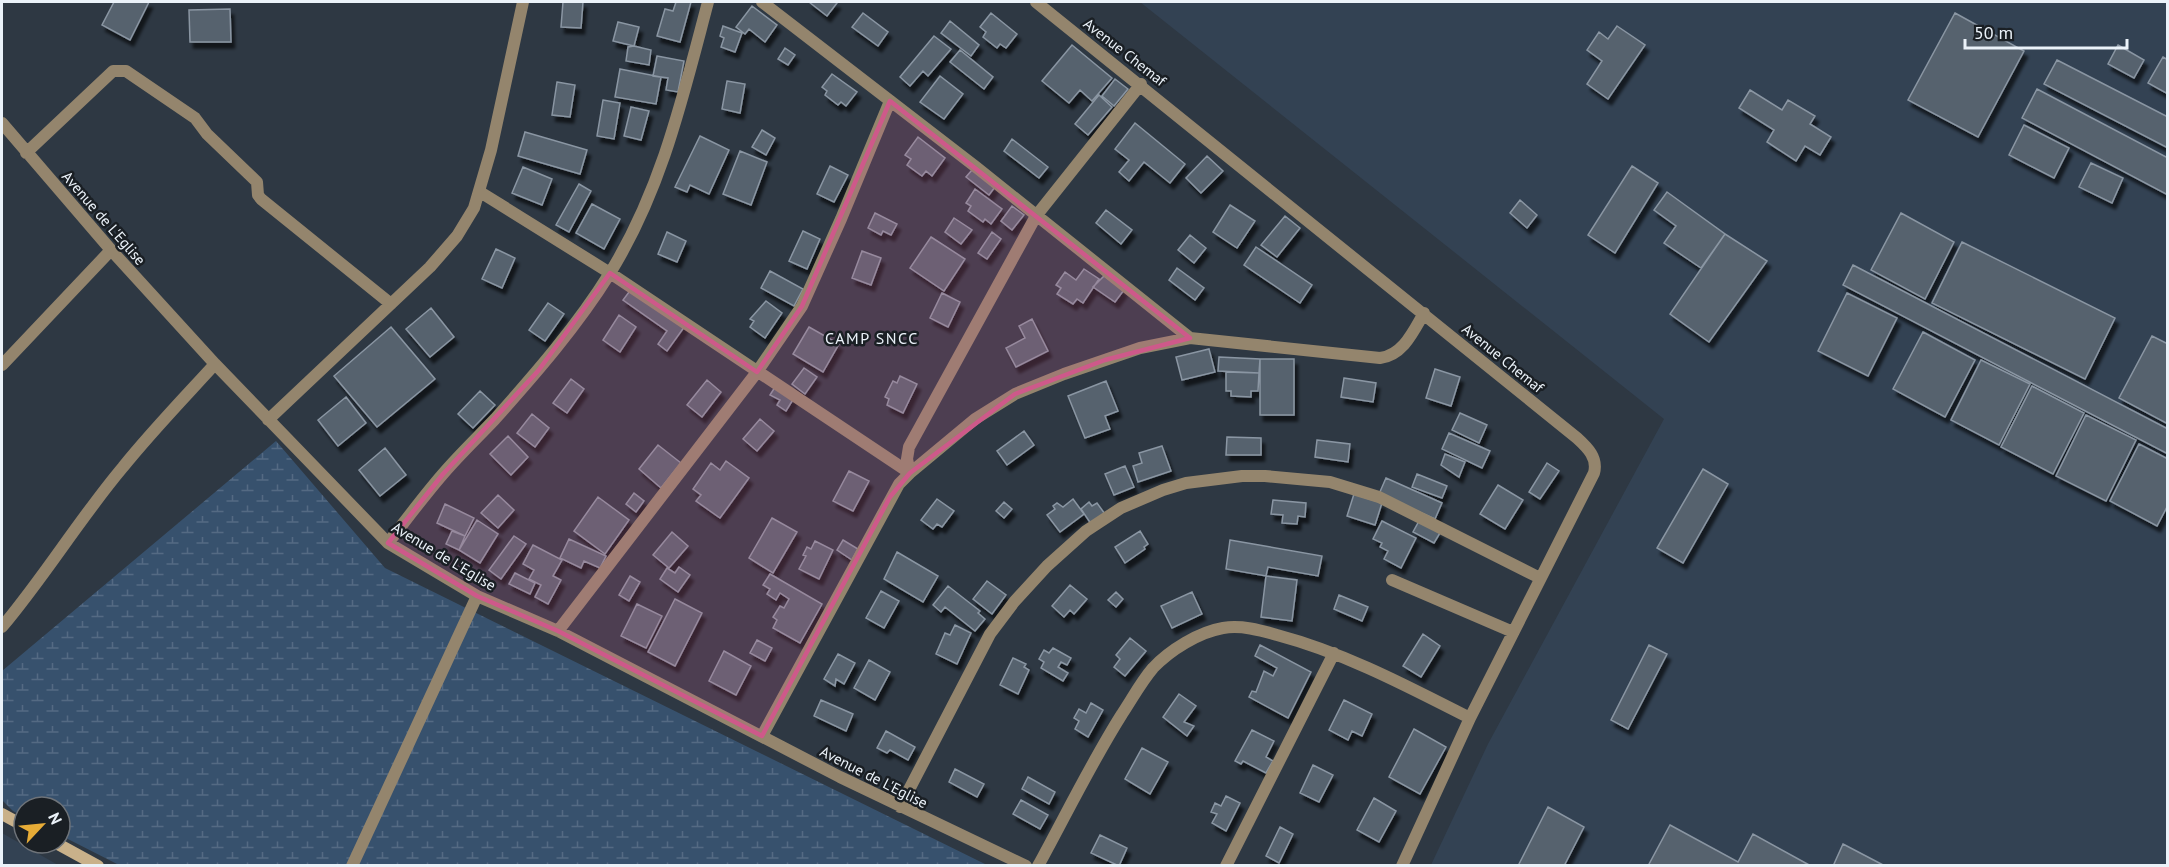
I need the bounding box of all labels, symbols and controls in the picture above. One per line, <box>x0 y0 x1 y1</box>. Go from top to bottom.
scale bar <box>1965 12 2127 50</box>
street label: Avenue Chemaf <box>1080 14 1171 91</box>
text: 50 m <box>1974 21 2013 44</box>
street label: Avenue de L'Eglise <box>58 167 150 269</box>
street label: Avenue Chemaf <box>1458 319 1549 397</box>
district label: CAMP SNCC <box>825 328 919 348</box>
street label: Avenue de L'Eglise <box>388 517 500 595</box>
street label: Avenue de L'Eglise <box>817 742 931 812</box>
north arrow <box>12 795 72 855</box>
text: N <box>44 809 67 828</box>

